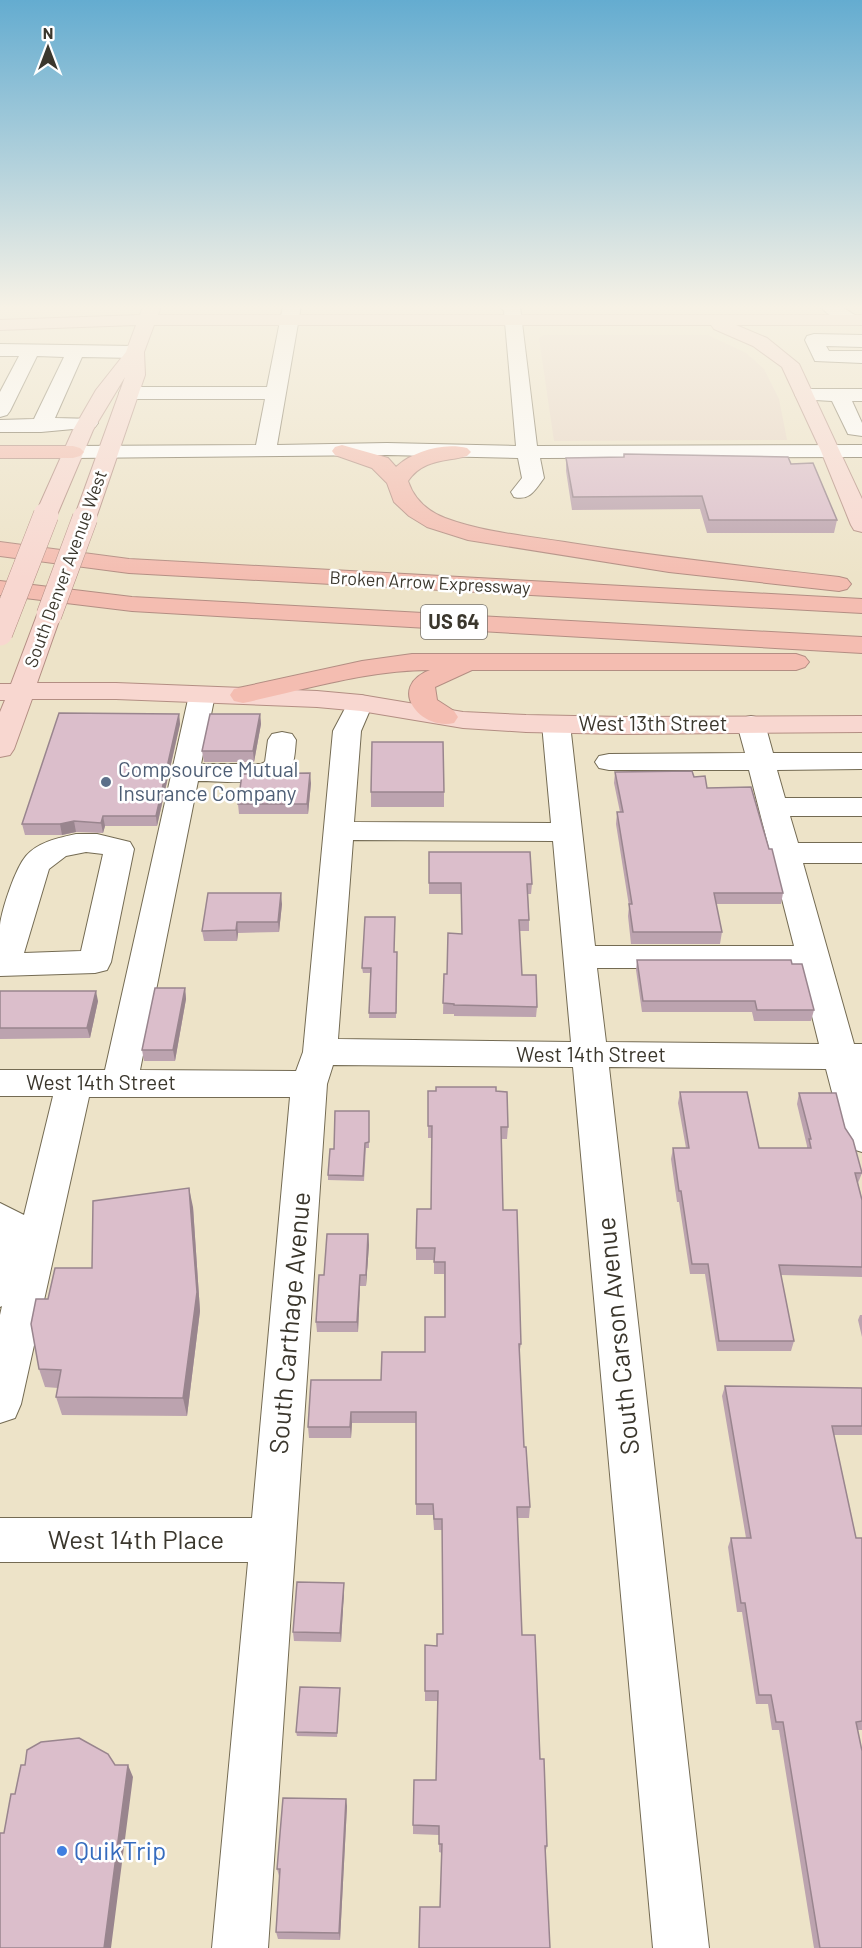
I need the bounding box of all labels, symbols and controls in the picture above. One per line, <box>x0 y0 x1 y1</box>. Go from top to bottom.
north arrow <box>18 18 78 78</box>
text: N <box>43 23 53 42</box>
street label: South Denver Avenue West <box>19 467 111 670</box>
street label: Broken Arrow Expressway <box>329 566 531 598</box>
road number: US 64 <box>421 605 487 639</box>
street label: West 13th Street <box>579 710 728 735</box>
place label: Compsource Mutual Insurance Company <box>118 756 298 805</box>
marker: Compsource Mutual Insurance Company <box>99 775 113 789</box>
street label: West 14th Street <box>516 1041 666 1066</box>
street label: West 14th Street <box>26 1069 176 1094</box>
street label: South Carthage Avenue <box>262 1190 315 1455</box>
street label: South Carson Avenue <box>589 1216 644 1457</box>
street label: West 14th Place <box>48 1523 224 1554</box>
place label: QuikTrip <box>74 1834 166 1865</box>
marker: QuikTrip <box>55 1844 69 1858</box>

